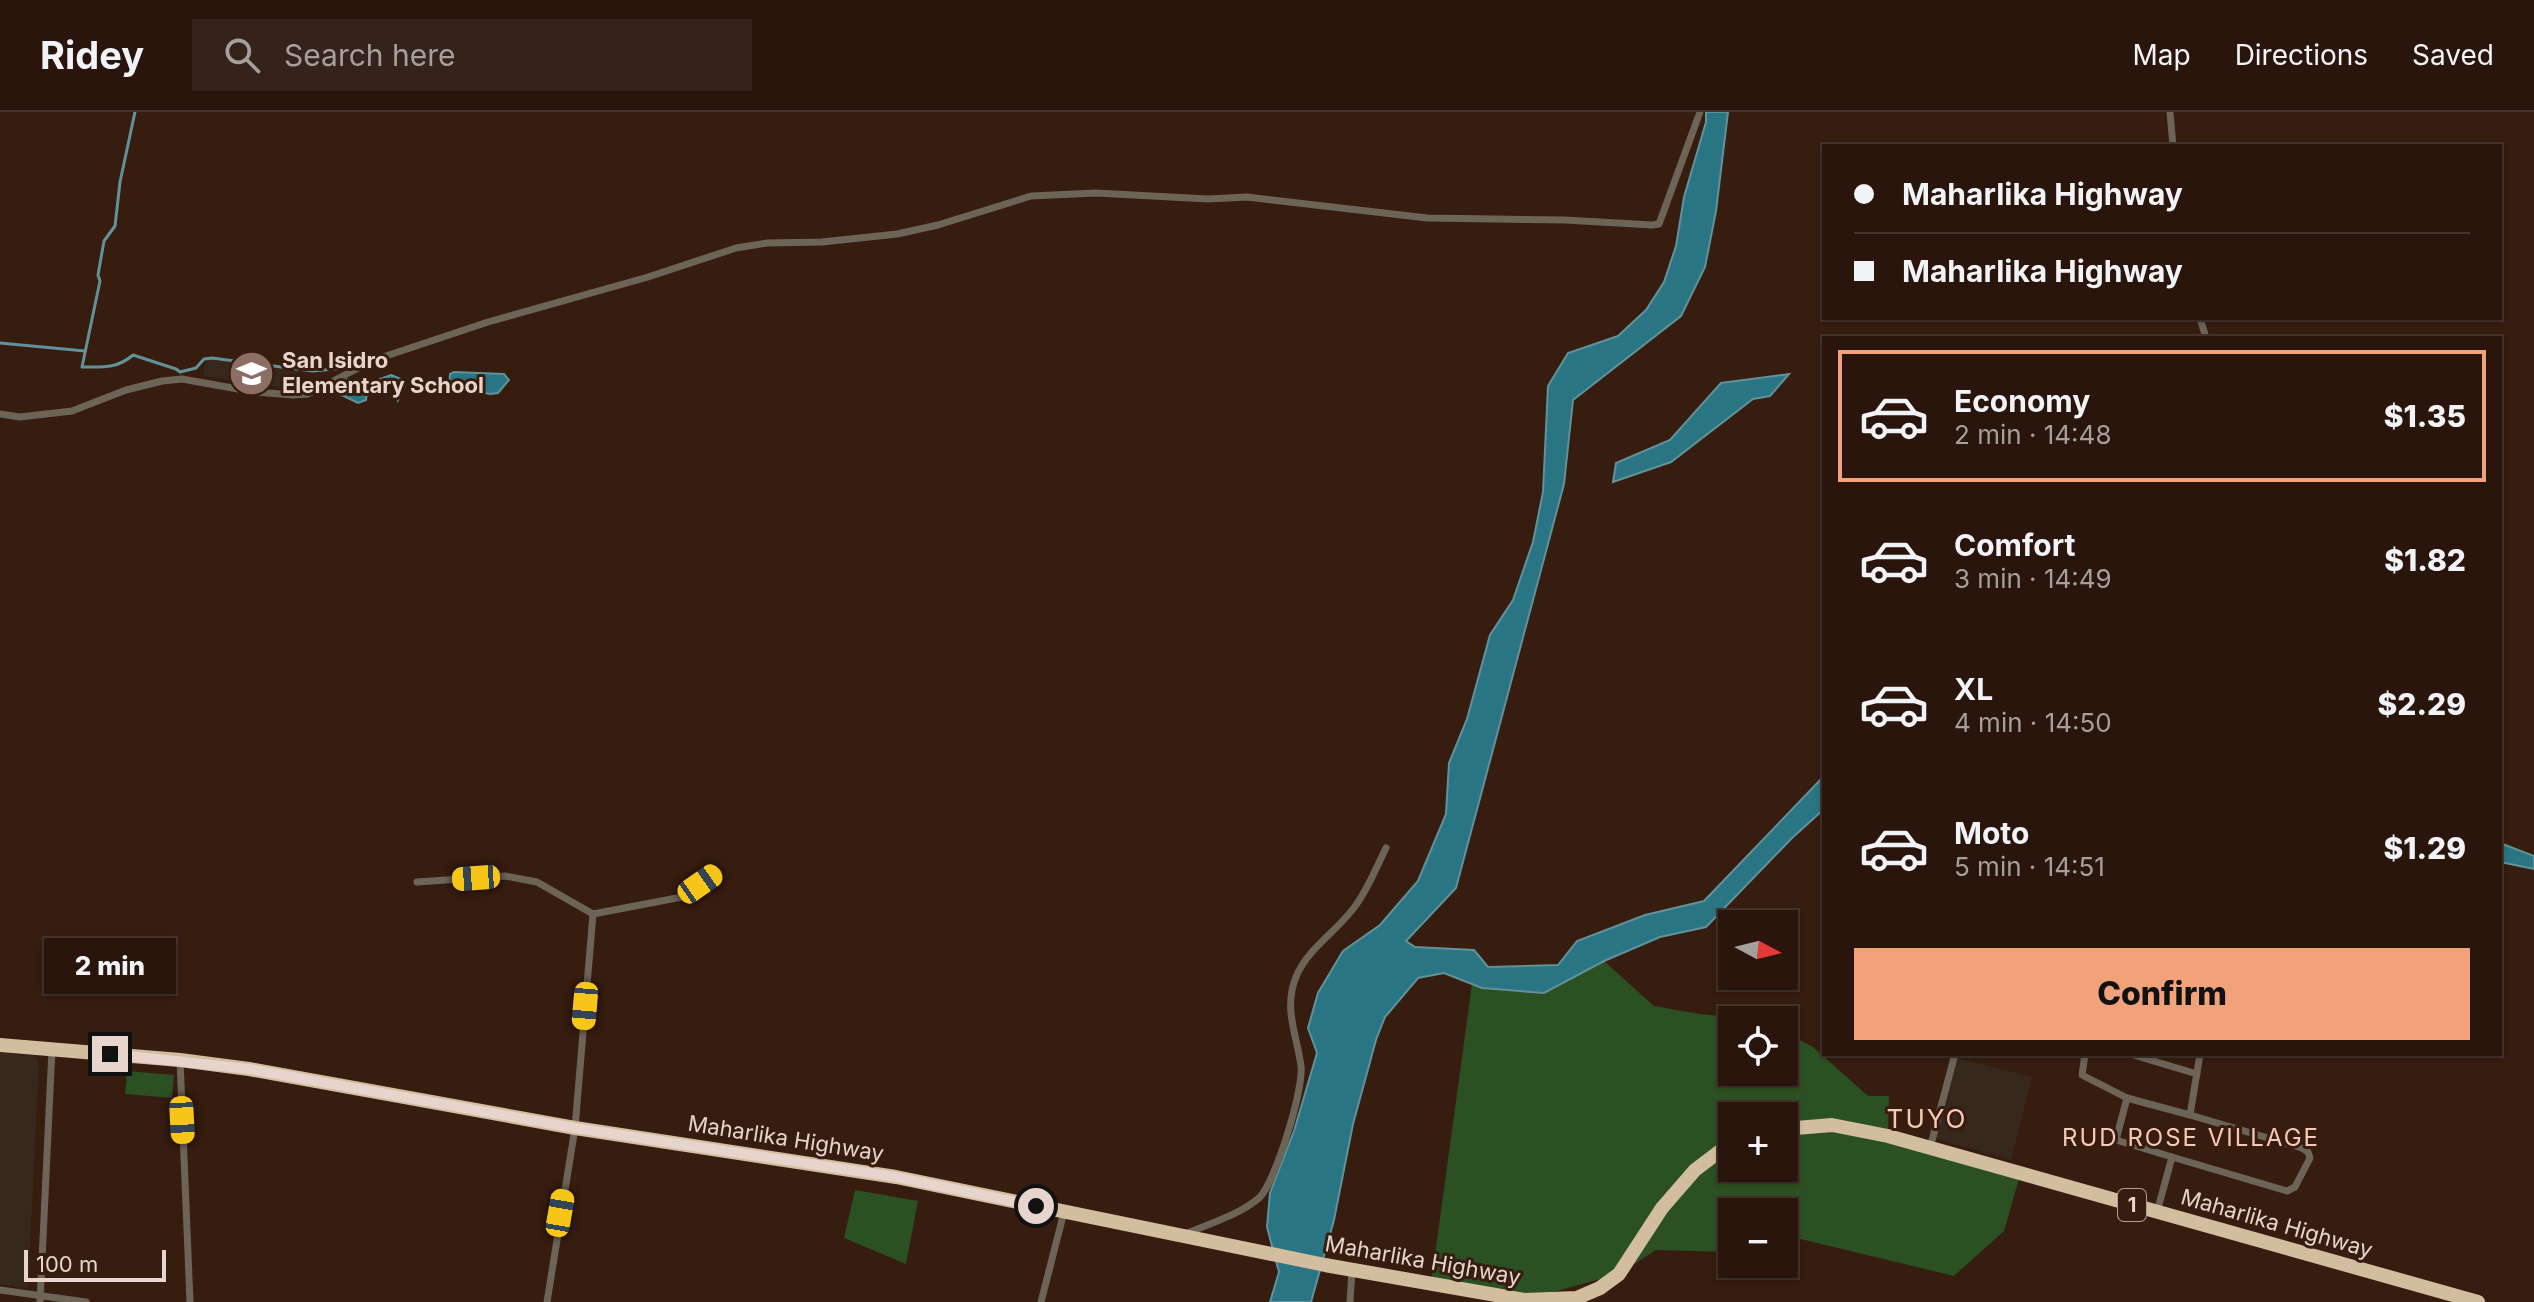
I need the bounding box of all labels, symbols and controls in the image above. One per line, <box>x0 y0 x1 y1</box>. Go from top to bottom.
search box <box>192 19 752 91</box>
text: Ridey <box>40 32 144 78</box>
icon: search <box>220 33 264 77</box>
text: Search here <box>284 37 456 73</box>
text: Map <box>2132 38 2191 72</box>
text: Directions <box>2235 38 2368 72</box>
text: Saved <box>2412 38 2494 72</box>
text: Maharlika Highway <box>1902 176 2183 212</box>
text: Maharlika Highway <box>1902 253 2183 289</box>
place label: San Isidro Elementary School <box>282 347 484 398</box>
school or university icon: San Isidro Elementary School <box>227 349 275 397</box>
icon: car <box>1858 380 1930 452</box>
text: Economy <box>1954 383 2090 419</box>
text: $1.35 <box>2384 398 2466 434</box>
text: 2 min · 14:48 <box>1954 419 2111 450</box>
icon: car <box>1858 524 1930 596</box>
text: Comfort <box>1954 527 2075 563</box>
text: $1.82 <box>2384 542 2466 578</box>
text: 3 min · 14:49 <box>1954 563 2112 594</box>
icon: car <box>1858 668 1930 740</box>
text: XL <box>1954 671 1993 707</box>
text: $2.29 <box>2378 686 2466 722</box>
text: 4 min · 14:50 <box>1954 707 2112 738</box>
icon: car <box>1858 812 1930 884</box>
text: Moto <box>1954 815 2029 851</box>
text: $1.29 <box>2383 830 2466 866</box>
text: 5 min · 14:51 <box>1954 851 2105 882</box>
car <box>673 860 727 908</box>
car <box>451 864 501 892</box>
north arrow <box>1718 910 1798 990</box>
map controls <box>1718 910 1798 1278</box>
callout: 2 min <box>44 938 176 994</box>
button: Confirm <box>1854 948 2470 1040</box>
text: 2 min <box>75 950 145 981</box>
car <box>571 981 599 1031</box>
button: locate <box>1718 1006 1798 1086</box>
route end <box>92 1036 128 1072</box>
car <box>169 1095 195 1145</box>
button: + <box>1718 1102 1798 1182</box>
district label: TUYO <box>1887 1103 1967 1134</box>
street label: Maharlika Highway <box>686 1110 886 1166</box>
district label: RUD ROSE VILLAGE <box>2062 1123 2320 1152</box>
street label: Maharlika Highway <box>2178 1183 2376 1263</box>
car <box>544 1187 576 1239</box>
route start <box>1018 1188 1054 1224</box>
road number: 1 <box>2118 1189 2146 1221</box>
button: − <box>1718 1198 1798 1278</box>
street label: Maharlika Highway <box>1323 1230 1523 1290</box>
scale bar <box>24 1246 166 1282</box>
text: 100 m <box>36 1251 98 1277</box>

